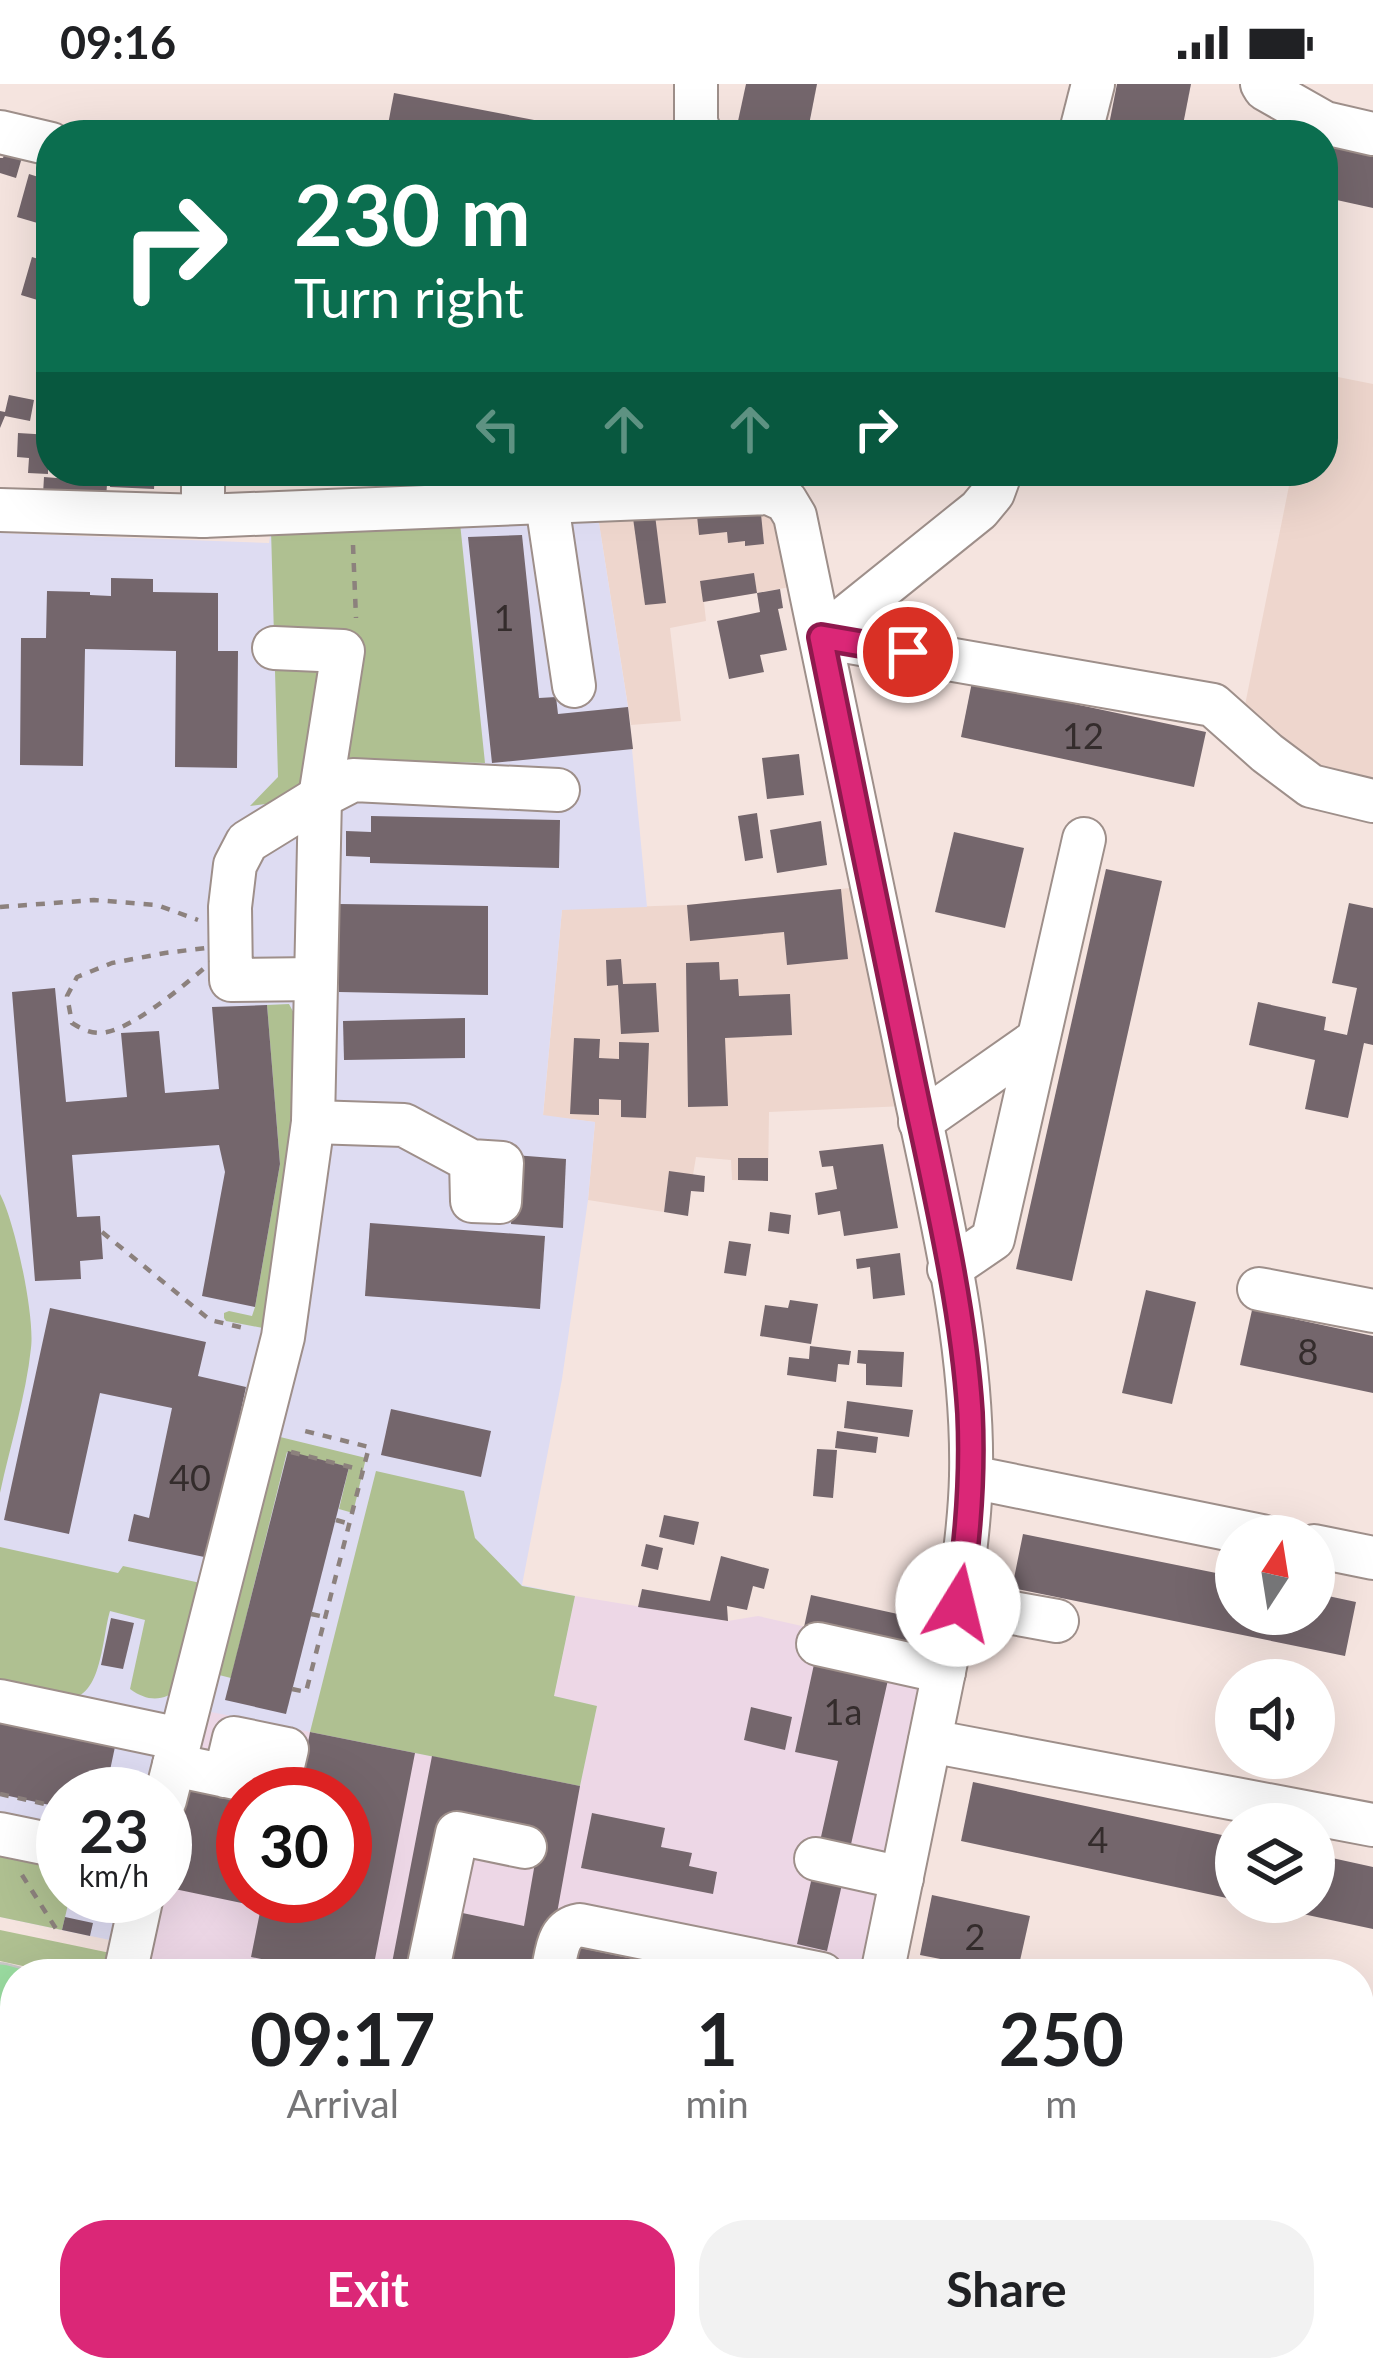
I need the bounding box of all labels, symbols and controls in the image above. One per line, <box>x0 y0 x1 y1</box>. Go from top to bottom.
text: 09:16 <box>60 15 176 69</box>
text: 230 m <box>294 163 531 264</box>
icon: right <box>96 168 252 324</box>
text: Turn right <box>294 265 524 330</box>
icon: left <box>465 396 531 462</box>
icon: ahead <box>591 396 657 462</box>
icon: ahead <box>717 396 783 462</box>
icon: right <box>843 396 909 462</box>
house number: 1 <box>494 595 514 639</box>
pin <box>857 601 959 703</box>
icon: arrive <box>875 619 941 685</box>
house number: 12 <box>1062 713 1104 757</box>
house number: 8 <box>1298 1329 1318 1373</box>
house number: 40 <box>169 1455 211 1499</box>
north arrow <box>1215 1515 1335 1635</box>
map controls <box>1215 1515 1335 1923</box>
position arrow <box>895 1541 1021 1667</box>
button: sound <box>1215 1659 1335 1779</box>
house number: 1а <box>824 1689 862 1733</box>
speed limit sign: 30 <box>216 1767 372 1923</box>
text: 23 <box>79 1794 149 1866</box>
button: layers <box>1215 1803 1335 1923</box>
house number: 4 <box>1088 1817 1108 1861</box>
text: km/h <box>79 1857 149 1893</box>
house number: 2 <box>965 1914 985 1958</box>
text: 09:17 <box>250 1995 436 2081</box>
text: 1 <box>696 1995 738 2081</box>
text: 250 <box>999 1995 1124 2081</box>
text: Arrival <box>287 2080 399 2126</box>
text: min <box>686 2080 749 2126</box>
text: m <box>1045 2080 1077 2126</box>
button: Exit <box>60 2220 675 2358</box>
button: Share <box>699 2220 1314 2358</box>

